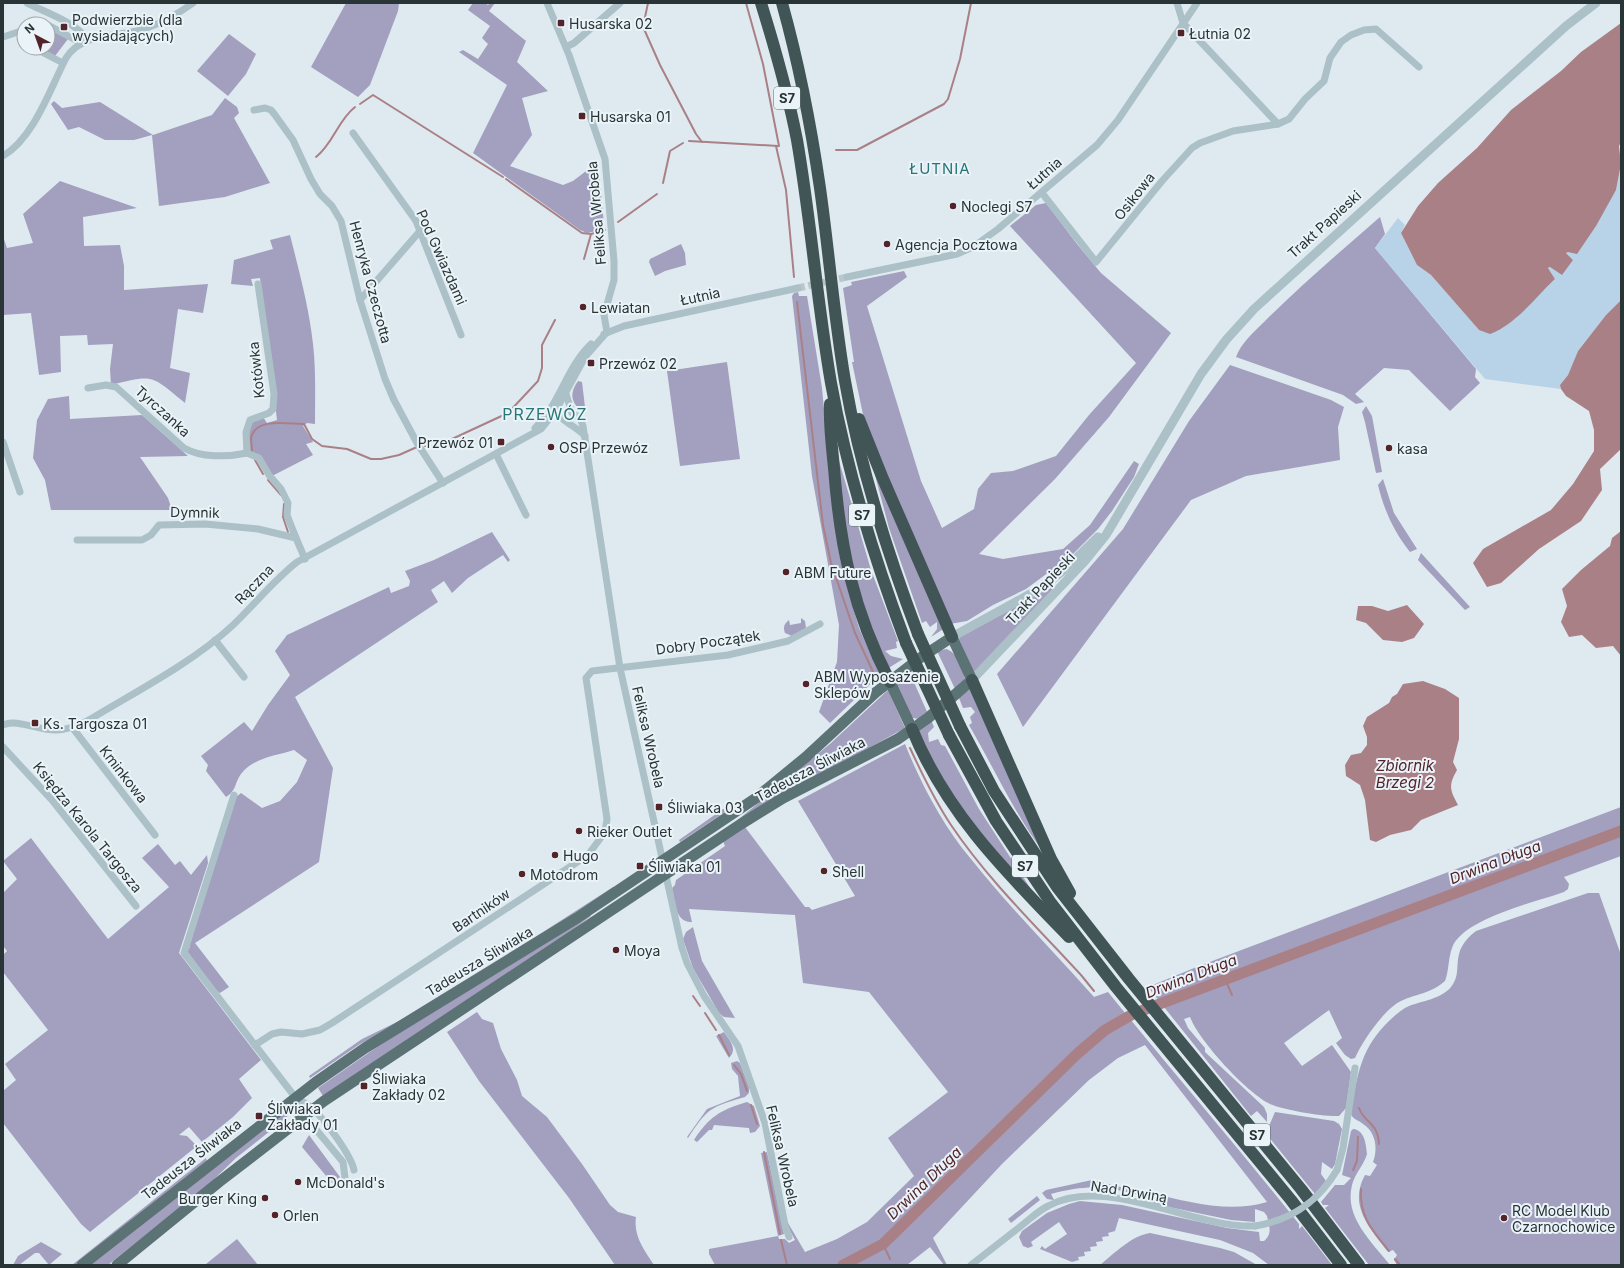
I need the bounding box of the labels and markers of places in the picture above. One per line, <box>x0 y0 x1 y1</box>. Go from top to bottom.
place label: Podwierzbie (dla wysiadających) <box>72 11 183 44</box>
place label: Husarska 02 <box>569 15 652 32</box>
marker: Husarska 02 <box>556 18 566 28</box>
marker: Podwierzbie (dla wysiadających) <box>59 22 69 32</box>
place label: Łutnia 02 <box>1189 25 1251 42</box>
marker: Łutnia 02 <box>1176 28 1186 38</box>
place label: Husarska 01 <box>590 108 671 125</box>
marker: Husarska 01 <box>577 111 587 121</box>
place label: Noclegi S7 <box>961 198 1032 215</box>
marker: Noclegi S7 <box>948 201 958 211</box>
place label: Agencja Pocztowa <box>895 236 1018 253</box>
marker: Agencja Pocztowa <box>882 239 892 249</box>
place label: Lewiatan <box>591 299 650 316</box>
marker: Lewiatan <box>578 302 588 312</box>
place label: Przewóz 02 <box>599 355 677 372</box>
marker: Przewóz 02 <box>586 358 596 368</box>
place label: Przewóz 01 <box>418 434 493 451</box>
marker: Przewóz 01 <box>496 437 506 447</box>
place label: OSP Przewóz <box>559 439 648 456</box>
place label: kasa <box>1397 440 1428 457</box>
marker: OSP Przewóz <box>546 442 556 452</box>
marker: kasa <box>1384 443 1394 453</box>
place label: ABM Future <box>794 564 872 581</box>
marker: ABM Future <box>781 567 791 577</box>
place label: ABM Wyposażenie Sklepów <box>814 668 939 701</box>
marker: ABM Wyposażenie Sklepów <box>801 679 811 689</box>
place label: Ks. Targosza 01 <box>43 715 147 732</box>
marker: Ks. Targosza 01 <box>30 718 40 728</box>
place label: Śliwiaka 03 <box>667 799 742 816</box>
marker: Śliwiaka 03 <box>654 802 664 812</box>
place label: Rieker Outlet <box>587 823 672 840</box>
marker: Rieker Outlet <box>574 826 584 836</box>
place label: Hugo <box>563 847 599 864</box>
marker: Hugo <box>550 850 560 860</box>
place label: Śliwiaka 01 <box>648 858 720 875</box>
marker: Śliwiaka 01 <box>635 861 645 871</box>
place label: Shell <box>832 863 864 880</box>
place label: Motodrom <box>530 866 598 883</box>
marker: Shell <box>819 866 829 876</box>
marker: Motodrom <box>517 869 527 879</box>
place label: Moya <box>624 942 660 959</box>
marker: Moya <box>611 945 621 955</box>
place label: Śliwiaka Zakłady 02 <box>372 1070 445 1103</box>
marker: Śliwiaka Zakłady 02 <box>359 1081 369 1091</box>
place label: Śliwiaka Zakłady 01 <box>267 1100 338 1133</box>
marker: Śliwiaka Zakłady 01 <box>254 1111 264 1121</box>
place label: McDonald's <box>306 1174 385 1191</box>
marker: McDonald's <box>293 1177 303 1187</box>
place label: Burger King <box>179 1190 257 1207</box>
marker: Burger King <box>260 1193 270 1203</box>
place label: RC Model Klub Czarnochowice <box>1512 1202 1615 1235</box>
place label: Orlen <box>283 1207 319 1224</box>
marker: Orlen <box>270 1210 280 1220</box>
marker: RC Model Klub Czarnochowice <box>1499 1213 1509 1223</box>

